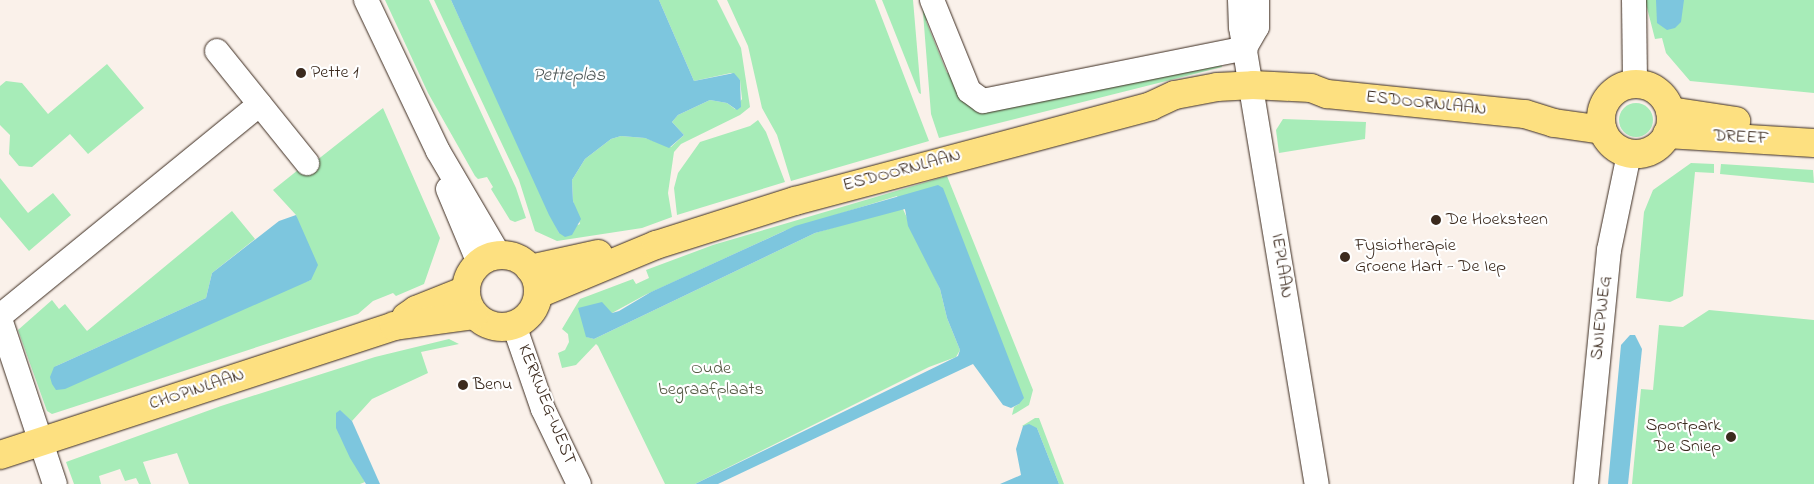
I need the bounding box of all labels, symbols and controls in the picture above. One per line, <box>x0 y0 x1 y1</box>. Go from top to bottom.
place label: Pette 1 <box>311 62 359 84</box>
water label: Petteplas <box>533 65 605 87</box>
marker: Pette 1 <box>295 67 307 79</box>
street label: ESDOORNLAAN <box>1365 87 1487 121</box>
street label: DREEF <box>1713 126 1769 150</box>
street label: ESDOORNLAAN <box>841 145 963 197</box>
place label: De Hoeksteen <box>1446 209 1548 231</box>
marker: De Hoeksteen <box>1430 214 1442 226</box>
street label: IEPLAAN <box>1265 232 1297 300</box>
place label: Fysiotherapie Groene Hart - De Iep <box>1355 236 1506 278</box>
marker: Fysiotherapie Groene Hart - De Iep <box>1339 251 1351 263</box>
street label: SNIEPWEG <box>1587 275 1617 361</box>
street label: KERKWEG-WEST <box>512 342 580 468</box>
park label: Oude begraafplaats <box>658 359 764 402</box>
street label: CHOPINLAAN <box>147 364 247 416</box>
place label: Benu <box>473 374 512 396</box>
marker: Benu <box>457 379 469 391</box>
place label: Sportpark De Sniep <box>1646 416 1721 458</box>
marker: Sportpark De Sniep <box>1725 431 1737 443</box>

